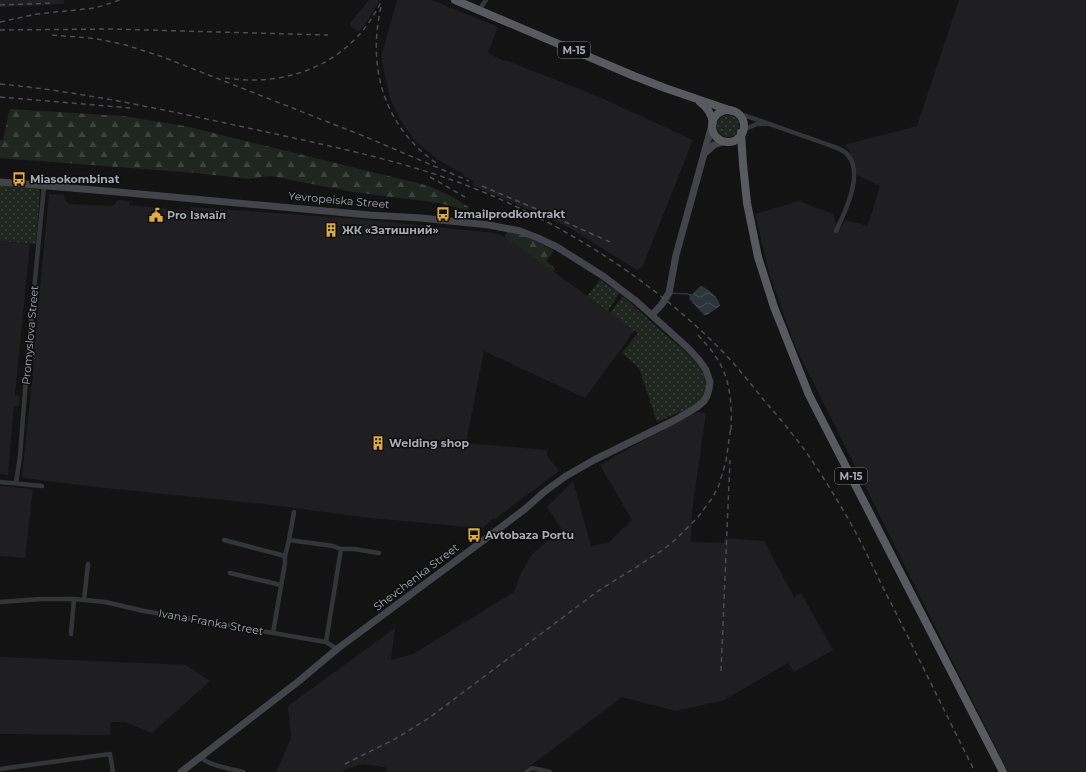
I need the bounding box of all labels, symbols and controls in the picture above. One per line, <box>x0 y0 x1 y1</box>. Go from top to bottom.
road number: М-15 <box>558 42 590 58</box>
bus stop icon: Miasokombinat <box>11 171 27 187</box>
place label: Miasokombinat <box>30 172 120 186</box>
street label: Yevropeiska Street <box>288 189 391 211</box>
bus stop icon: Izmailprodkontrakt <box>435 206 451 222</box>
public building icon: Pro Ізмаїл <box>148 207 164 223</box>
place label: Izmailprodkontrakt <box>454 207 565 221</box>
place label: Pro Ізмаїл <box>167 208 226 222</box>
building icon: ЖК «Затишний» <box>323 222 339 238</box>
place label: ЖК «Затишний» <box>342 223 439 237</box>
street label: Promyslova Street <box>19 284 41 385</box>
building icon: Welding shop <box>370 435 386 451</box>
place label: Welding shop <box>389 436 470 450</box>
road number: М-15 <box>835 468 867 484</box>
bus stop icon: Avtobaza Portu <box>466 527 482 543</box>
place label: Avtobaza Portu <box>484 528 574 542</box>
street label: Shevchenka Street <box>371 540 462 614</box>
street label: Ivana Franka Street <box>157 606 265 638</box>

